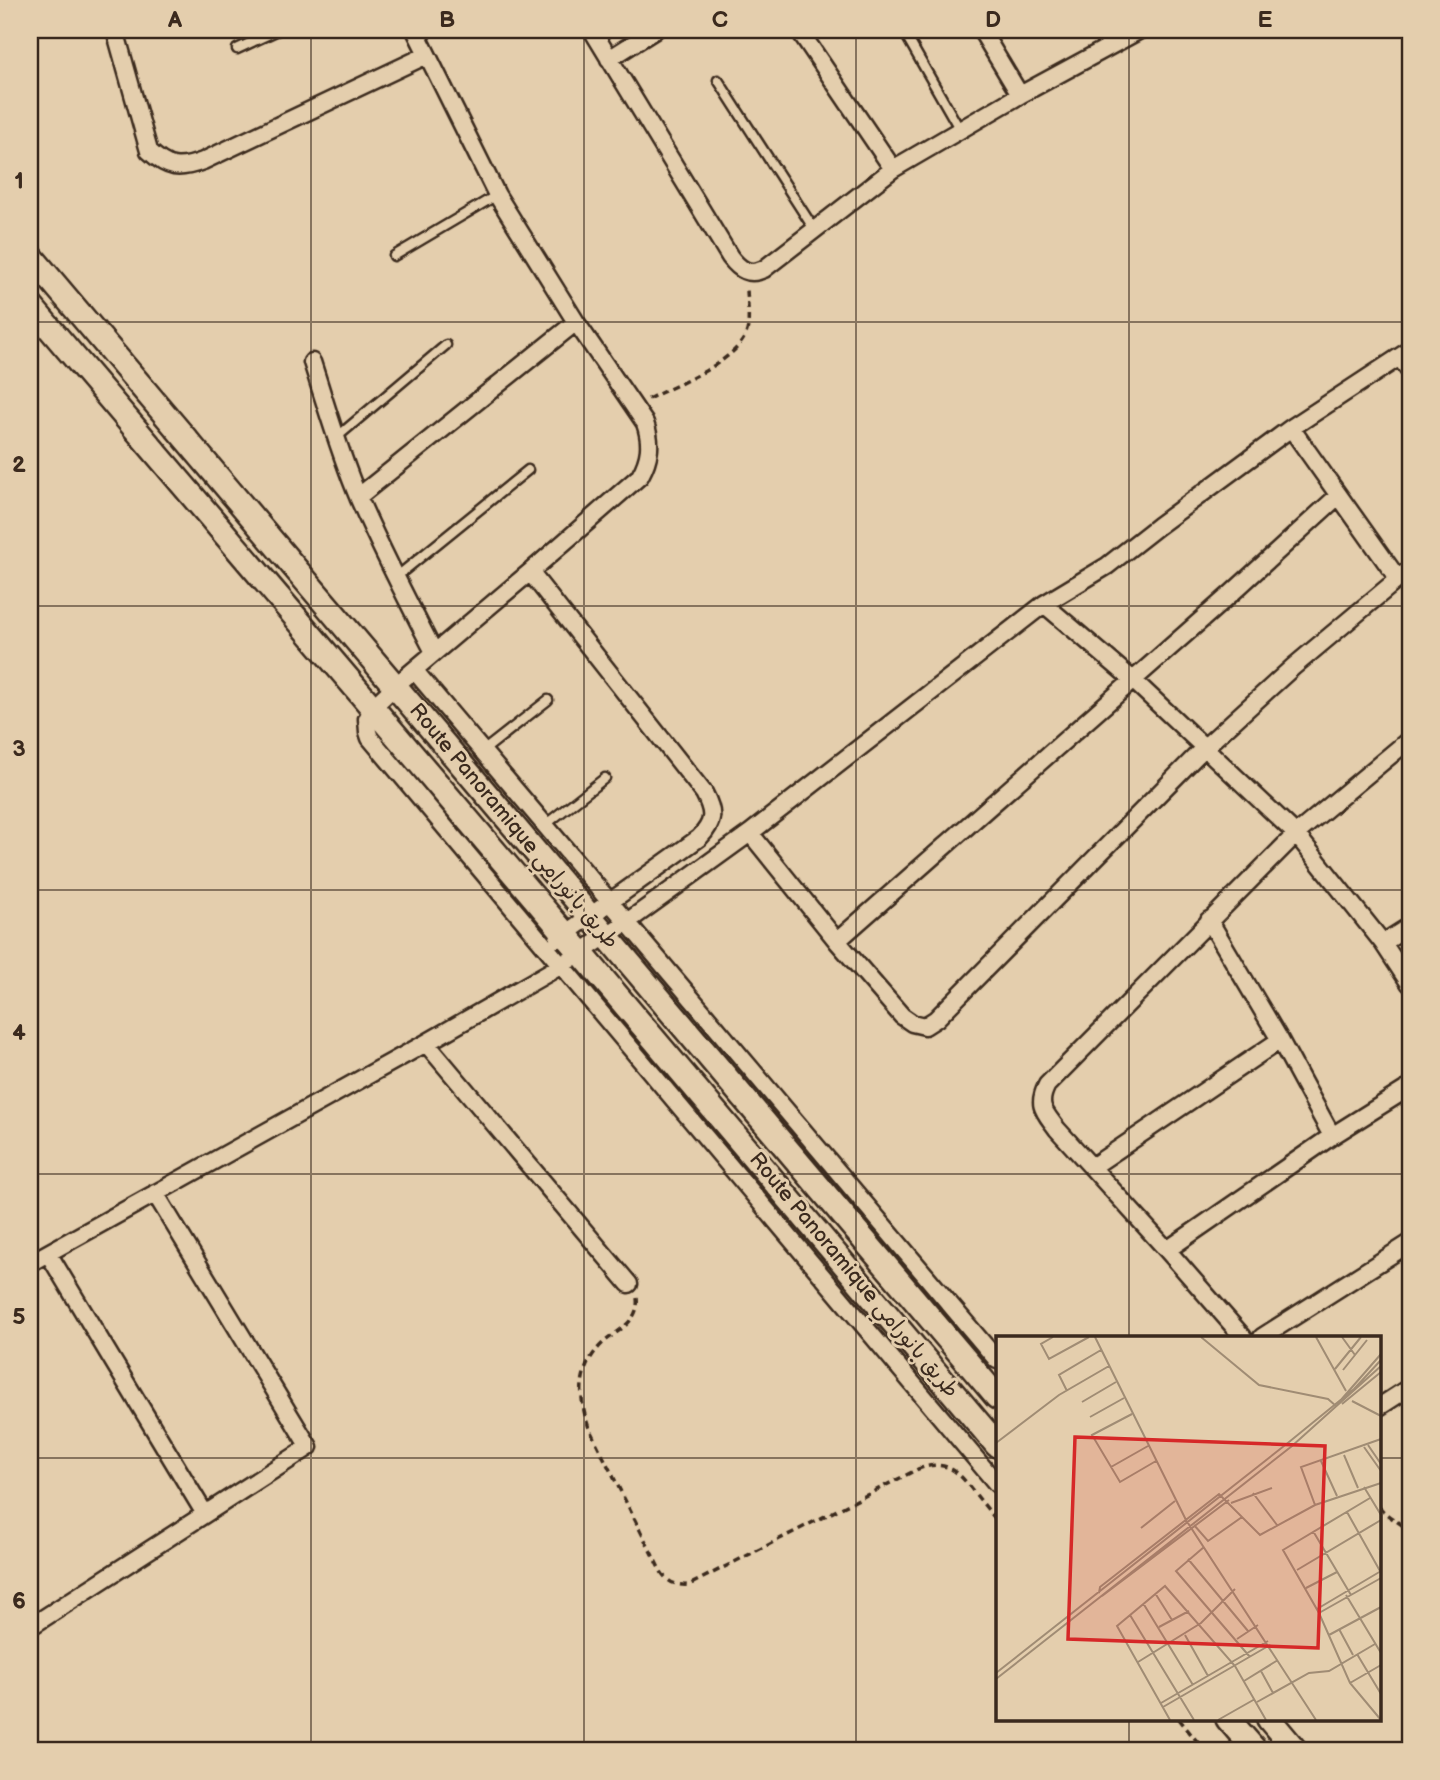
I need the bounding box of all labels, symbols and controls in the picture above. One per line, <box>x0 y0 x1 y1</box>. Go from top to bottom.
text: A <box>167 6 183 34</box>
text: B <box>439 6 455 34</box>
text: C <box>712 6 728 34</box>
text: D <box>985 6 1001 34</box>
text: E <box>1258 6 1273 34</box>
text: 1 <box>14 167 24 195</box>
text: 2 <box>12 451 26 479</box>
street label: Route Panoramique طريق بانورامي <box>400 698 624 957</box>
text: 3 <box>12 735 26 763</box>
text: 4 <box>12 1019 26 1047</box>
street label: Route Panoramique طريق بانورامي <box>740 1147 964 1406</box>
text: 5 <box>12 1303 26 1331</box>
inset map <box>996 1336 1380 1720</box>
text: 6 <box>12 1587 26 1615</box>

